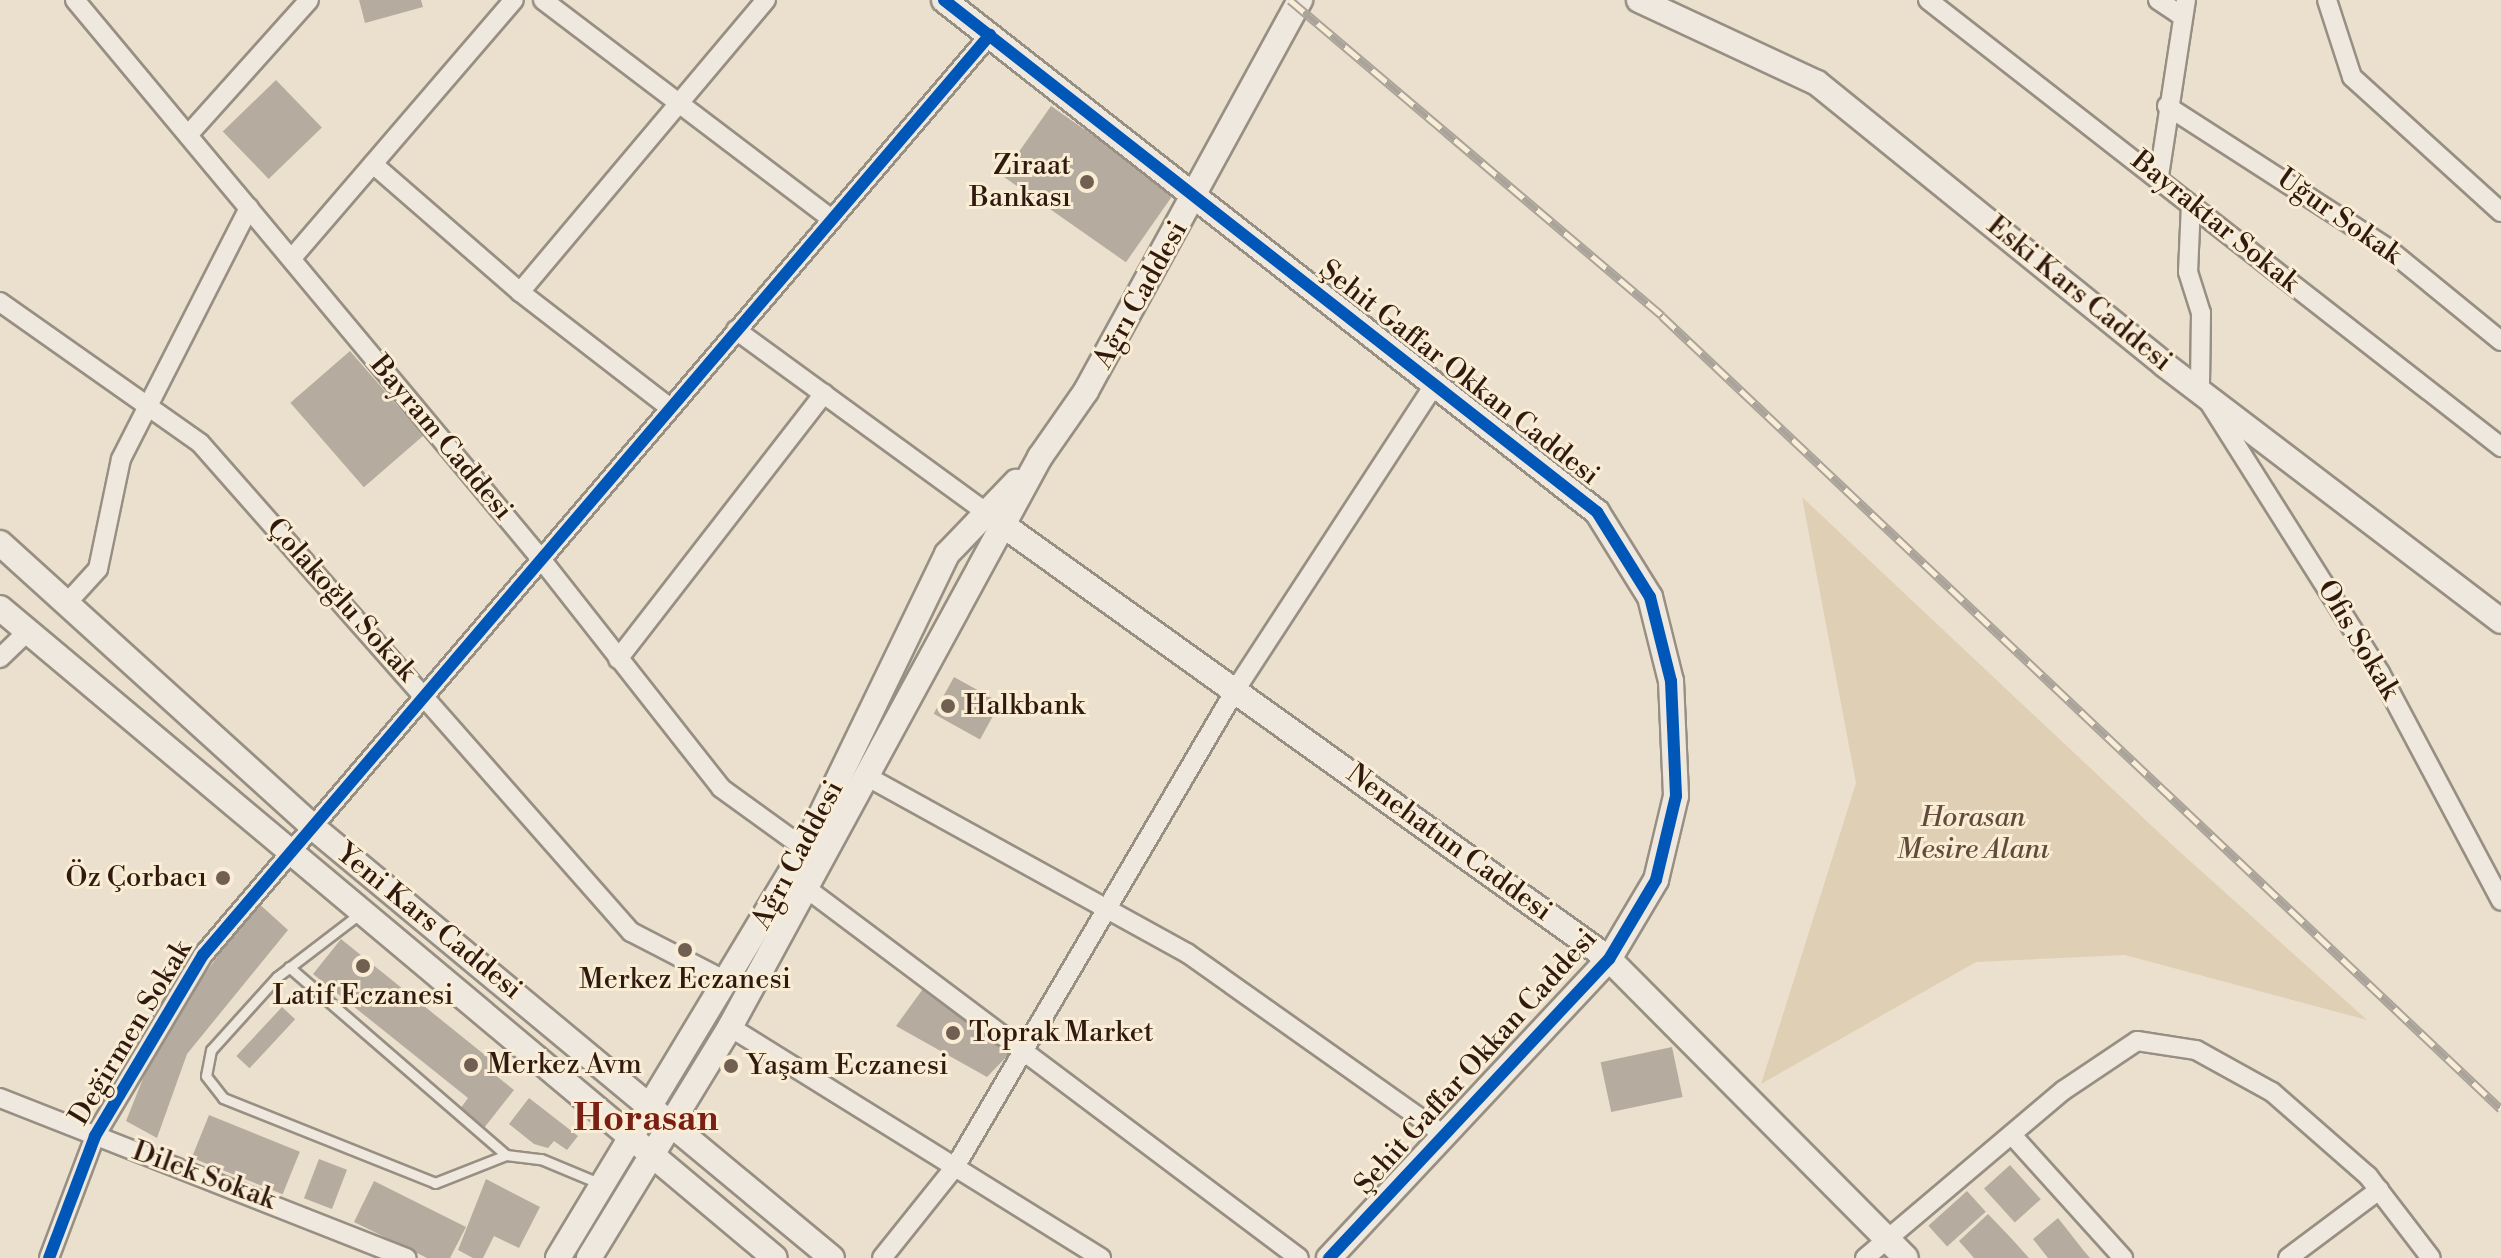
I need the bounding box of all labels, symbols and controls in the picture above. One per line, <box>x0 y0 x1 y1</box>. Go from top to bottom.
street label: Bayraktar Sokak <box>2124 144 2306 300</box>
place label: Ziraat Bankası <box>969 149 1071 215</box>
street label: Uğur Sokak <box>2270 162 2408 272</box>
marker: Ziraat Bankası <box>1078 173 1096 191</box>
street label: Eski Kars Caddesi <box>1980 209 2178 379</box>
street label: Ağrı Caddesi <box>1087 216 1195 374</box>
street label: Şehit Gaffar Okkan Caddesi <box>1312 253 1606 493</box>
street label: Bayram Caddesi <box>362 349 520 527</box>
street label: Çolakoğlu Sokak <box>259 511 423 689</box>
street label: Ofis Sokak <box>2309 574 2407 706</box>
place label: Halkbank <box>964 689 1085 723</box>
marker: Halkbank <box>939 697 957 715</box>
street label: Nenehatun Caddesi <box>1340 757 1558 929</box>
street label: Ağrı Caddesi <box>745 775 851 935</box>
park label: Horasan Mesire Alanı <box>1897 801 2049 867</box>
street label: Yeni Kars Caddesi <box>329 837 529 1007</box>
place label: Öz Çorbacı <box>66 861 207 895</box>
marker: Öz Çorbacı <box>214 869 232 887</box>
street label: Şehit Gaffar Okkan Caddesi <box>1348 922 1604 1202</box>
street label: Değirmen Sokak <box>63 935 199 1131</box>
marker: Merkez Eczanesi <box>676 941 694 959</box>
marker: Latif Eczanesi <box>354 957 372 975</box>
place label: Merkez Eczanesi <box>579 963 791 997</box>
place label: Latif Eczanesi <box>272 979 454 1013</box>
place label: Toprak Market <box>969 1016 1154 1050</box>
marker: Toprak Market <box>944 1024 962 1042</box>
place label: Merkez Avm <box>487 1048 642 1082</box>
place label: Yaşam Eczanesi <box>747 1049 948 1083</box>
marker: Merkez Avm <box>462 1056 480 1074</box>
marker: Yaşam Eczanesi <box>722 1057 740 1075</box>
district label: Horasan <box>573 1098 719 1142</box>
street label: Dilek Sokak <box>128 1135 280 1217</box>

